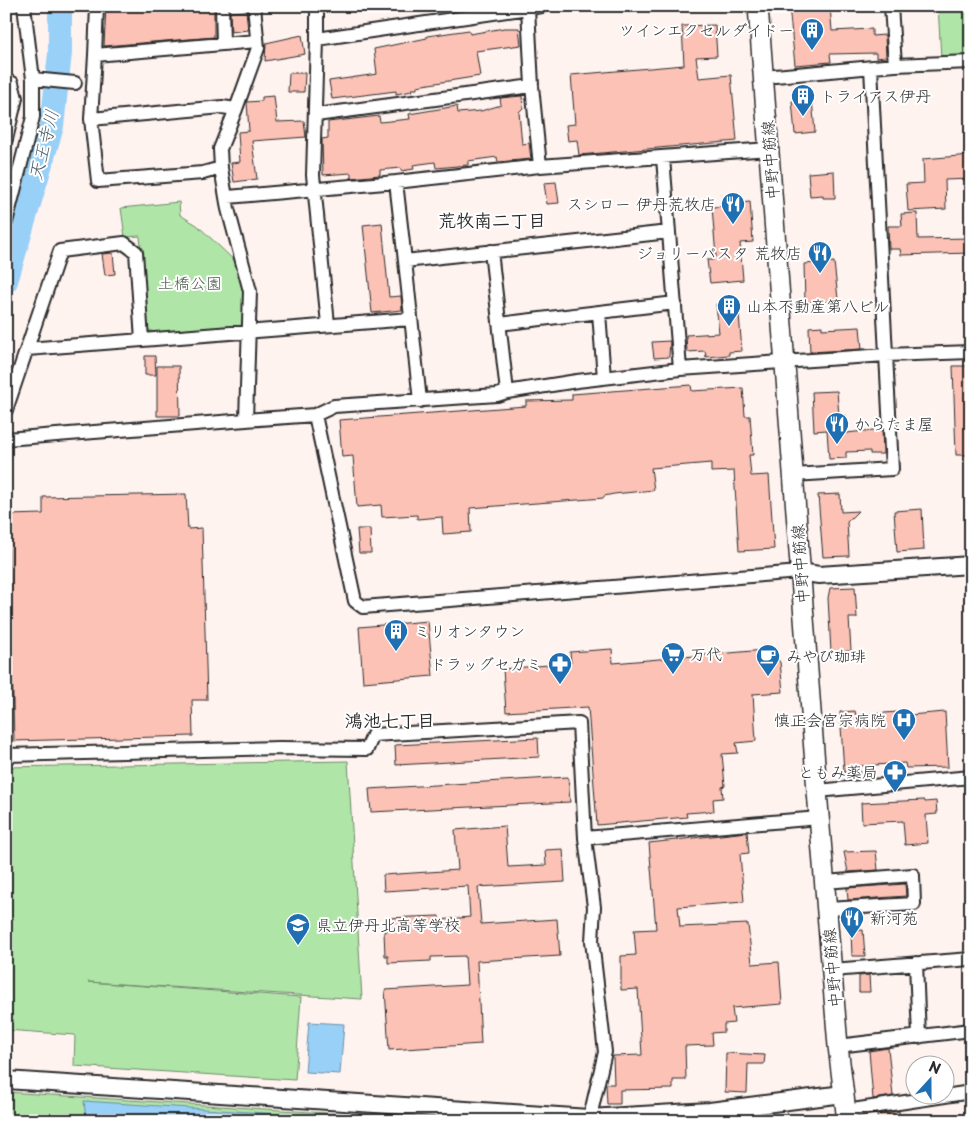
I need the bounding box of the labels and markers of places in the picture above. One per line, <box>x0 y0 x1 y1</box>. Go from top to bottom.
place label: ツインエクセルダイドー <box>619 17 794 41</box>
building icon: ツインエクセルダイドー <box>799 17 825 51</box>
building icon: トライアス伊丹 <box>790 83 816 117</box>
place label: トライアス伊丹 <box>820 83 931 107</box>
place label: スシロー 伊丹荒牧店 <box>567 191 716 215</box>
restaurant icon: スシロー 伊丹荒牧店 <box>720 191 746 225</box>
place label: ジョリーパスタ 荒牧店 <box>636 240 802 264</box>
restaurant icon: ジョリーパスタ 荒牧店 <box>807 240 833 274</box>
building icon: 山本不動産第八ビル <box>716 293 742 327</box>
place label: 山本不動産第八ビル <box>746 293 890 317</box>
restaurant icon: からたま屋 <box>824 411 850 445</box>
place label: からたま屋 <box>854 411 934 435</box>
building icon: ミリオンタウン <box>383 618 409 652</box>
place label: ミリオンタウン <box>414 618 525 642</box>
supermarket icon: 万代 <box>660 641 686 675</box>
place label: 万代 <box>690 641 722 665</box>
cafe icon: みやび珈琲 <box>755 643 781 677</box>
place label: みやび珈琲 <box>786 643 866 667</box>
place label: ドラッグセガミ <box>430 651 542 675</box>
pharmacy icon: ドラッグセガミ <box>547 651 573 685</box>
place label: 慎正会宮宗病院 <box>774 707 886 731</box>
hospital icon: 慎正会宮宗病院 <box>891 707 917 741</box>
place label: ともみ薬局 <box>798 759 878 783</box>
pharmacy icon: ともみ薬局 <box>882 759 908 793</box>
restaurant icon: 新河苑 <box>839 905 865 939</box>
place label: 新河苑 <box>870 905 918 929</box>
school or university icon: 県立伊丹北高等学校 <box>285 912 311 946</box>
place label: 県立伊丹北高等学校 <box>316 912 460 936</box>

